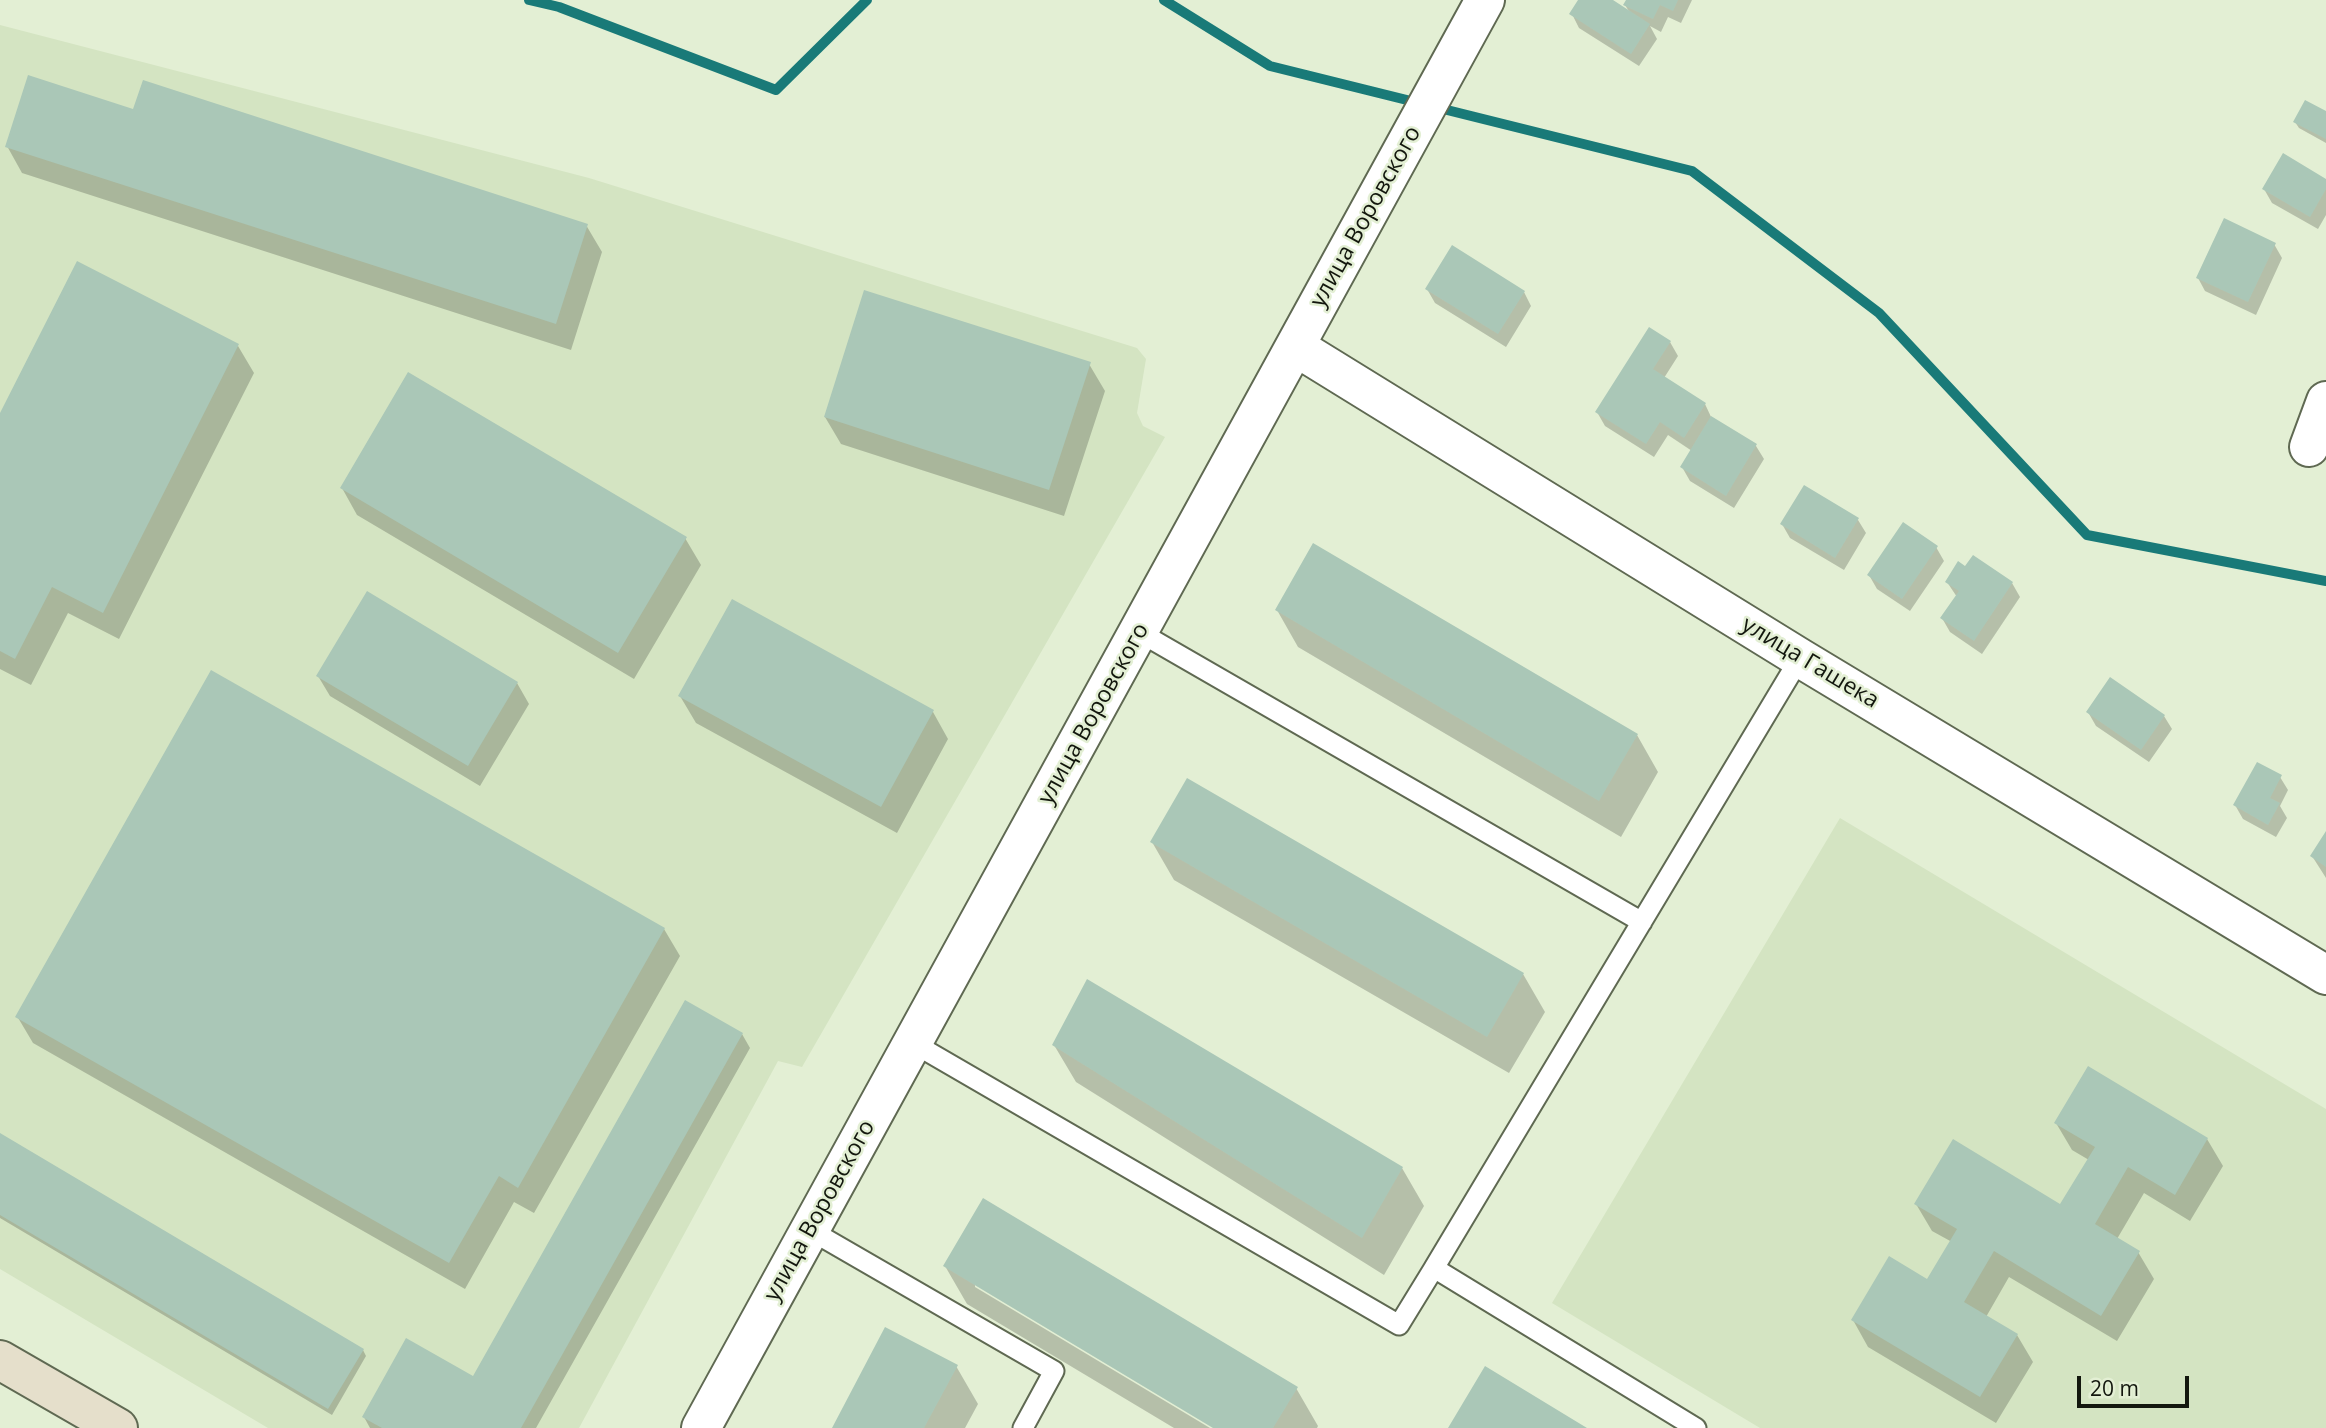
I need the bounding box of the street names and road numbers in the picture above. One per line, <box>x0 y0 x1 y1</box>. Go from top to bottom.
street label: улица Воровского <box>1305 122 1427 312</box>
street label: улица Гашека <box>1736 611 1884 715</box>
street label: улица Воровского <box>1033 619 1155 809</box>
street label: улица Воровского <box>759 1116 881 1306</box>

